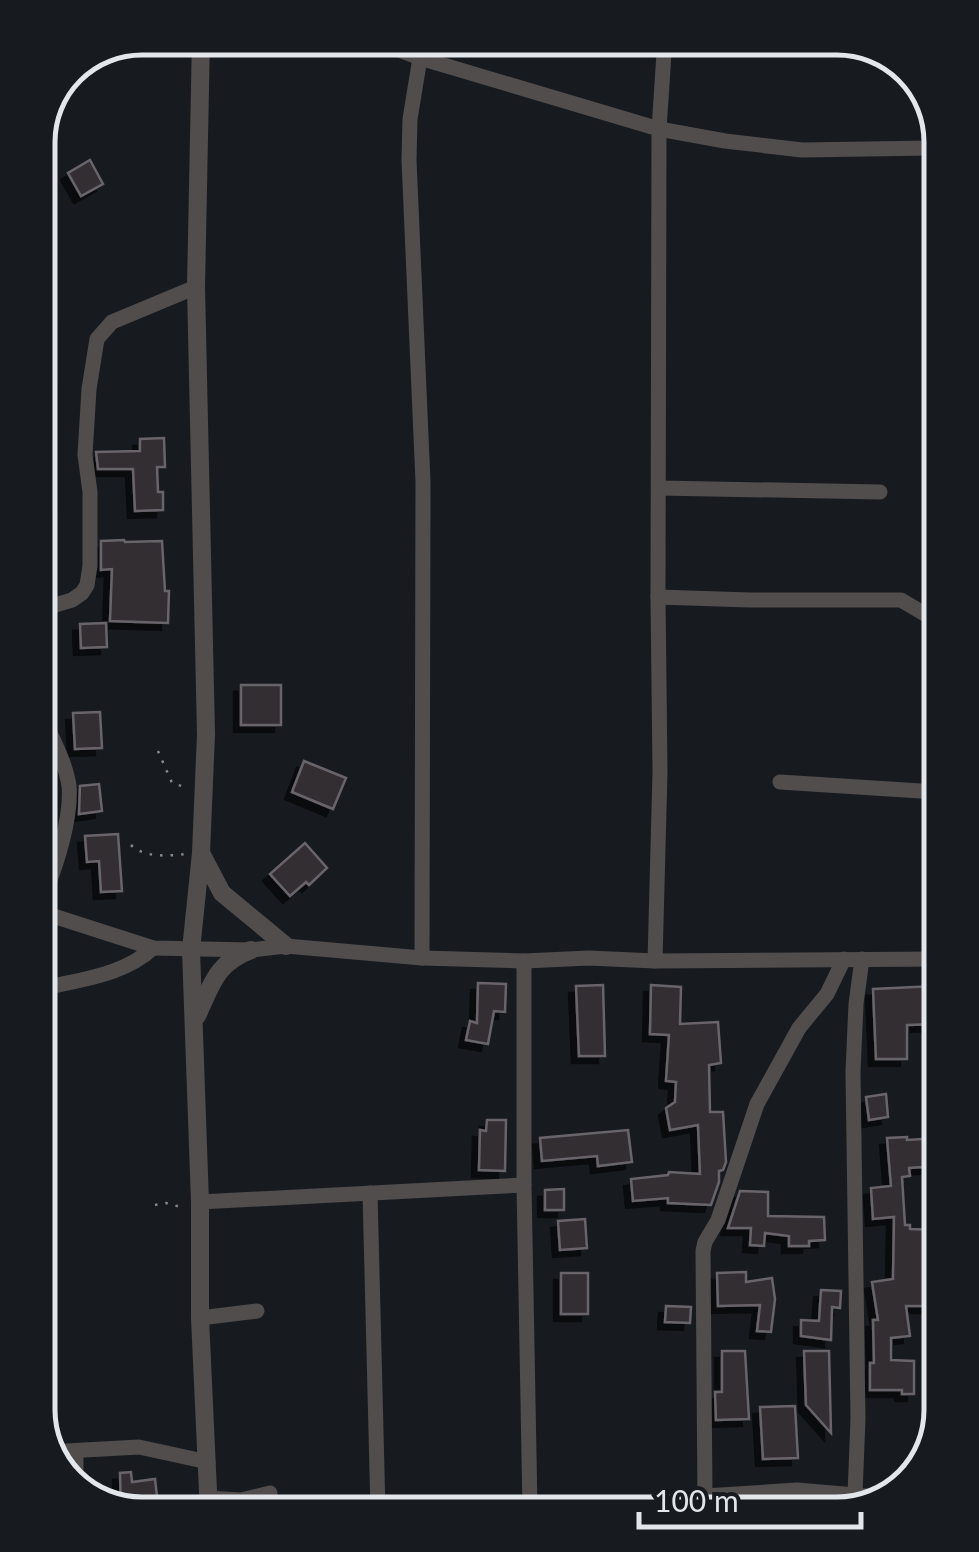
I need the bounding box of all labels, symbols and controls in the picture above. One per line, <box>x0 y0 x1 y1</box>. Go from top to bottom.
scale bar <box>639 1467 862 1529</box>
text: 100 m <box>654 1482 739 1518</box>

